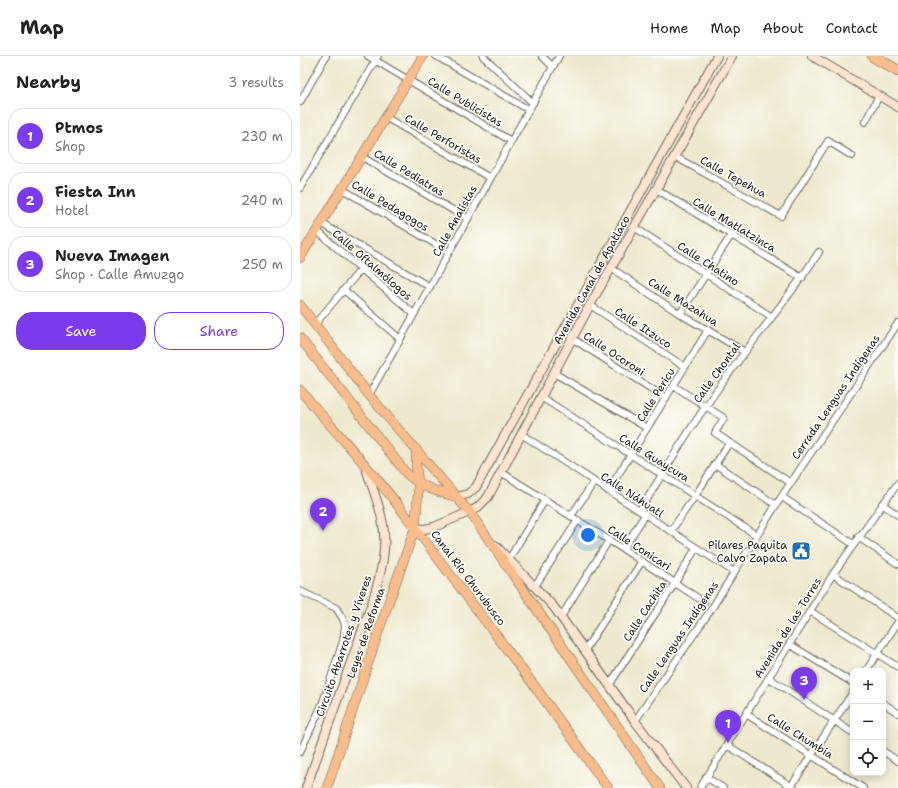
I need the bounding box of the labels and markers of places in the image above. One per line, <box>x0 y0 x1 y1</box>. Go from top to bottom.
pin: 2 <box>310 498 336 531</box>
place label: Pilares Paquita Calvo Zapata <box>708 538 787 566</box>
public building icon: Pilares Paquita Calvo Zapata <box>790 540 812 562</box>
pin: 3 <box>791 667 817 700</box>
pin: 1 <box>715 710 741 743</box>

